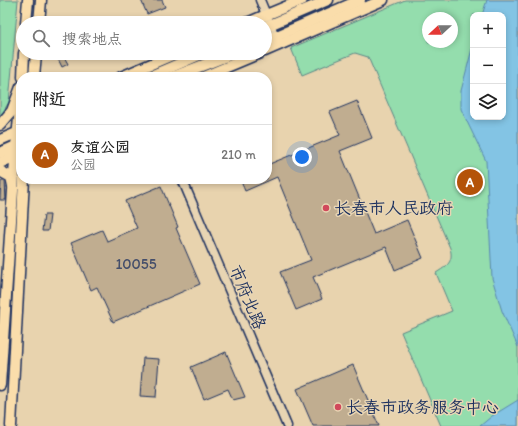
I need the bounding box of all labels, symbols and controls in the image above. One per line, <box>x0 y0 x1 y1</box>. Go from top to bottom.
north arrow <box>422 12 458 48</box>
map controls <box>470 12 506 120</box>
button: + <box>470 12 506 48</box>
search box <box>16 16 272 60</box>
icon: search <box>30 27 52 49</box>
text: 搜索地点 <box>62 30 122 48</box>
button: − <box>470 48 506 84</box>
button: layers <box>470 84 506 120</box>
text: 附近 <box>32 89 66 109</box>
text: 友谊公园 <box>70 138 130 156</box>
text: A <box>41 147 49 162</box>
text: 210 m <box>221 147 256 162</box>
your location <box>292 147 312 167</box>
text: 公园 <box>70 157 96 172</box>
pin: A <box>457 167 483 197</box>
place label: 长春市人民政府 <box>334 198 453 218</box>
marker: 长春市人民政府 <box>321 203 331 213</box>
house number: 10055 <box>115 255 157 273</box>
street label: 市府北路 <box>226 262 270 332</box>
place label: 长春市政务服务中心 <box>346 397 499 417</box>
marker: 长春市政务服务中心 <box>333 402 343 412</box>

